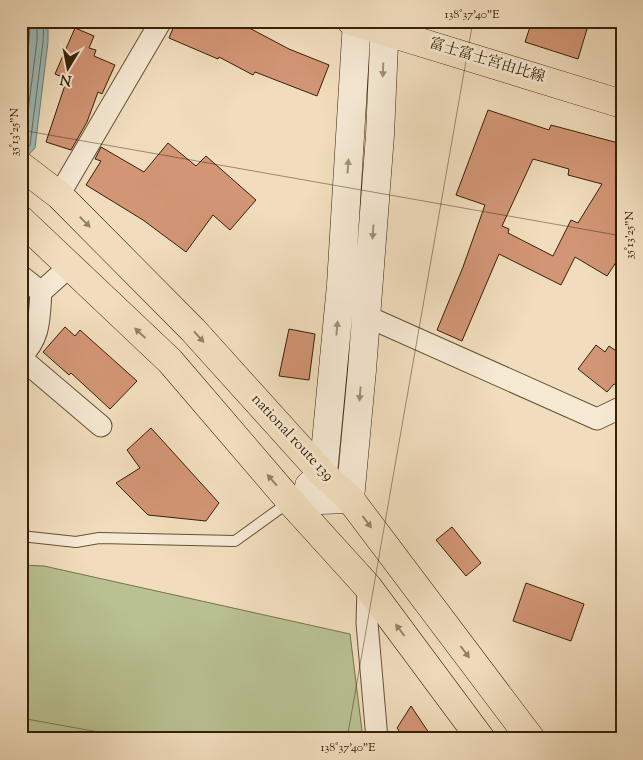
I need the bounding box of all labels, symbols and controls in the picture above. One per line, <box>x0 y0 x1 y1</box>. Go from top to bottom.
text: 138°37'40"E <box>444 6 500 24</box>
street label: 富士富士宮由比線 <box>427 33 547 89</box>
north arrow <box>42 42 92 92</box>
one-way arrow <box>379 62 387 78</box>
text: N <box>59 68 73 90</box>
text: 35°13'25"N <box>6 107 24 156</box>
one-way arrow <box>345 158 353 174</box>
text: 35°13'25"N <box>621 210 639 259</box>
one-way arrow <box>79 215 91 227</box>
one-way arrow <box>368 224 376 240</box>
one-way arrow <box>333 320 341 336</box>
one-way arrow <box>134 327 146 339</box>
one-way arrow <box>194 331 205 344</box>
one-way arrow <box>356 386 364 402</box>
street label: national route 139 <box>246 390 338 486</box>
one-way arrow <box>266 473 277 486</box>
one-way arrow <box>362 515 373 528</box>
one-way arrow <box>395 623 405 637</box>
one-way arrow <box>460 645 471 658</box>
text: 138°37'40"E <box>320 739 376 757</box>

